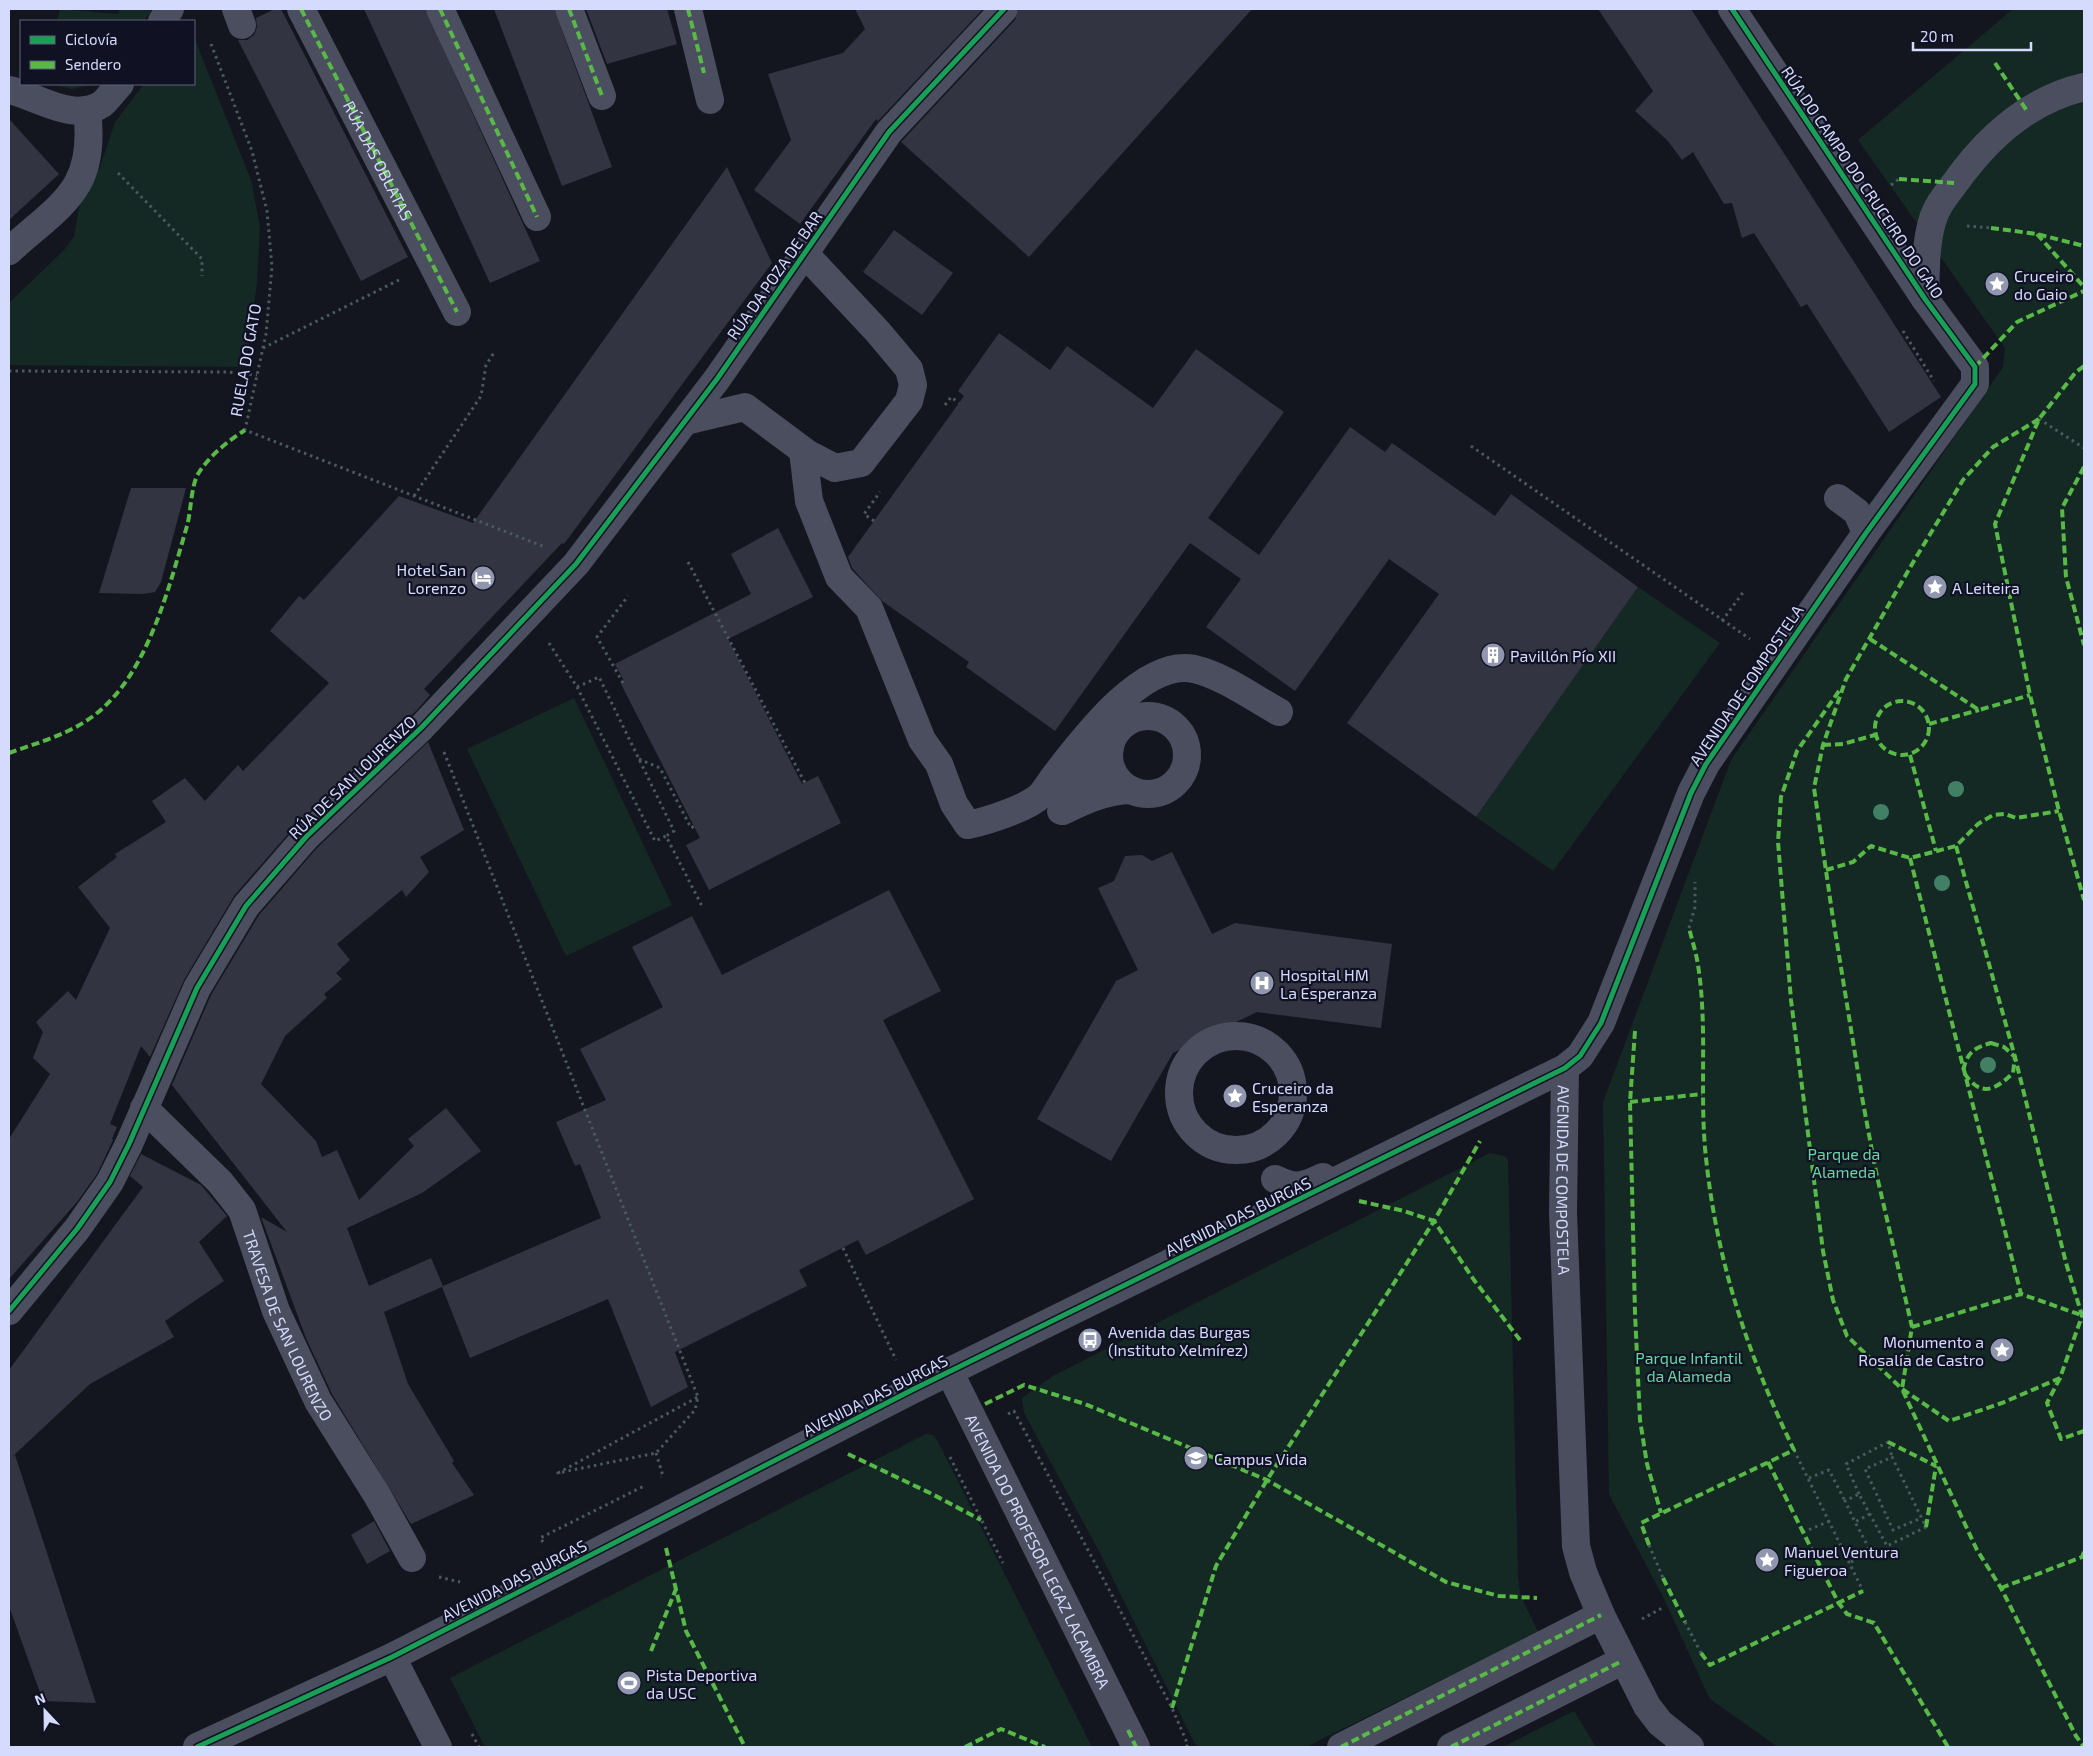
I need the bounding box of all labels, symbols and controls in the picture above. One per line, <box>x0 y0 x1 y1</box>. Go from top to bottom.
legend <box>20 20 195 85</box>
scale bar <box>1913 20 2030 52</box>
text: 20 m <box>1920 27 1954 45</box>
text: Ciclovía <box>65 30 117 48</box>
text: Sendero <box>65 55 121 73</box>
street label: RÚA DO CAMPO DO CRUCEIRO DO GAIO <box>1778 62 1948 302</box>
street label: RÚA DAS OBLATAS <box>340 97 417 223</box>
street label: RÚA DA POZA DE BAR <box>722 207 826 343</box>
place label: Cruceiro do Gaio <box>2014 266 2074 303</box>
place icon: Cruceiro do Gaio <box>1984 271 2010 297</box>
street label: RUELA DO GATO <box>226 302 264 418</box>
place label: Hotel San Lorenzo <box>397 560 466 597</box>
hotel icon: Hotel San Lorenzo <box>470 565 496 591</box>
place icon: A Leiteira <box>1922 574 1948 600</box>
place label: A Leiteira <box>1952 578 2020 597</box>
street label: AVENIDA DE COMPOSTELA <box>1685 601 1807 769</box>
building icon: Pavillón Pío XII <box>1480 642 1506 668</box>
place label: Pavillón Pío XII <box>1510 646 1616 665</box>
street label: RÚA DE SAN LOURENZO <box>284 711 420 843</box>
place label: Hospital HM La Esperanza <box>1280 965 1377 1002</box>
hospital icon: Hospital HM La Esperanza <box>1249 970 1275 996</box>
place label: Cruceiro da Esperanza <box>1252 1078 1334 1115</box>
place icon: Cruceiro da Esperanza <box>1222 1083 1248 1109</box>
street label: AVENIDA DE COMPOSTELA <box>1553 1085 1575 1275</box>
park label: Parque da Alameda <box>1808 1144 1880 1181</box>
street label: AVENIDA DAS BURGAS <box>1162 1172 1314 1260</box>
street label: TRAVESA DE SAN LOURENZO <box>240 1227 337 1424</box>
place label: Avenida das Burgas (Instituto Xelmírez) <box>1108 1322 1250 1359</box>
bus stop icon: Avenida das Burgas (Instituto Xelmírez) <box>1077 1327 1103 1353</box>
place label: Monumento a Rosalía de Castro <box>1858 1332 1984 1369</box>
place icon: Monumento a Rosalía de Castro <box>1989 1337 2015 1363</box>
park label: Parque Infantil da Alameda <box>1635 1348 1743 1385</box>
street label: AVENIDA DAS BURGAS <box>800 1350 951 1440</box>
street label: AVENIDA DO PROFESOR LEGAZ LACAMBRA <box>962 1411 1115 1691</box>
school or university icon: Campus Vida <box>1183 1445 1209 1471</box>
place label: Campus Vida <box>1214 1449 1307 1468</box>
street label: AVENIDA DAS BURGAS <box>439 1535 590 1625</box>
place label: Manuel Ventura Figueroa <box>1784 1542 1899 1579</box>
place icon: Manuel Ventura Figueroa <box>1754 1547 1780 1573</box>
place label: Pista Deportiva da USC <box>646 1665 757 1702</box>
sports icon: Pista Deportiva da USC <box>616 1670 642 1696</box>
north arrow <box>20 1686 70 1736</box>
text: N <box>32 1689 48 1708</box>

